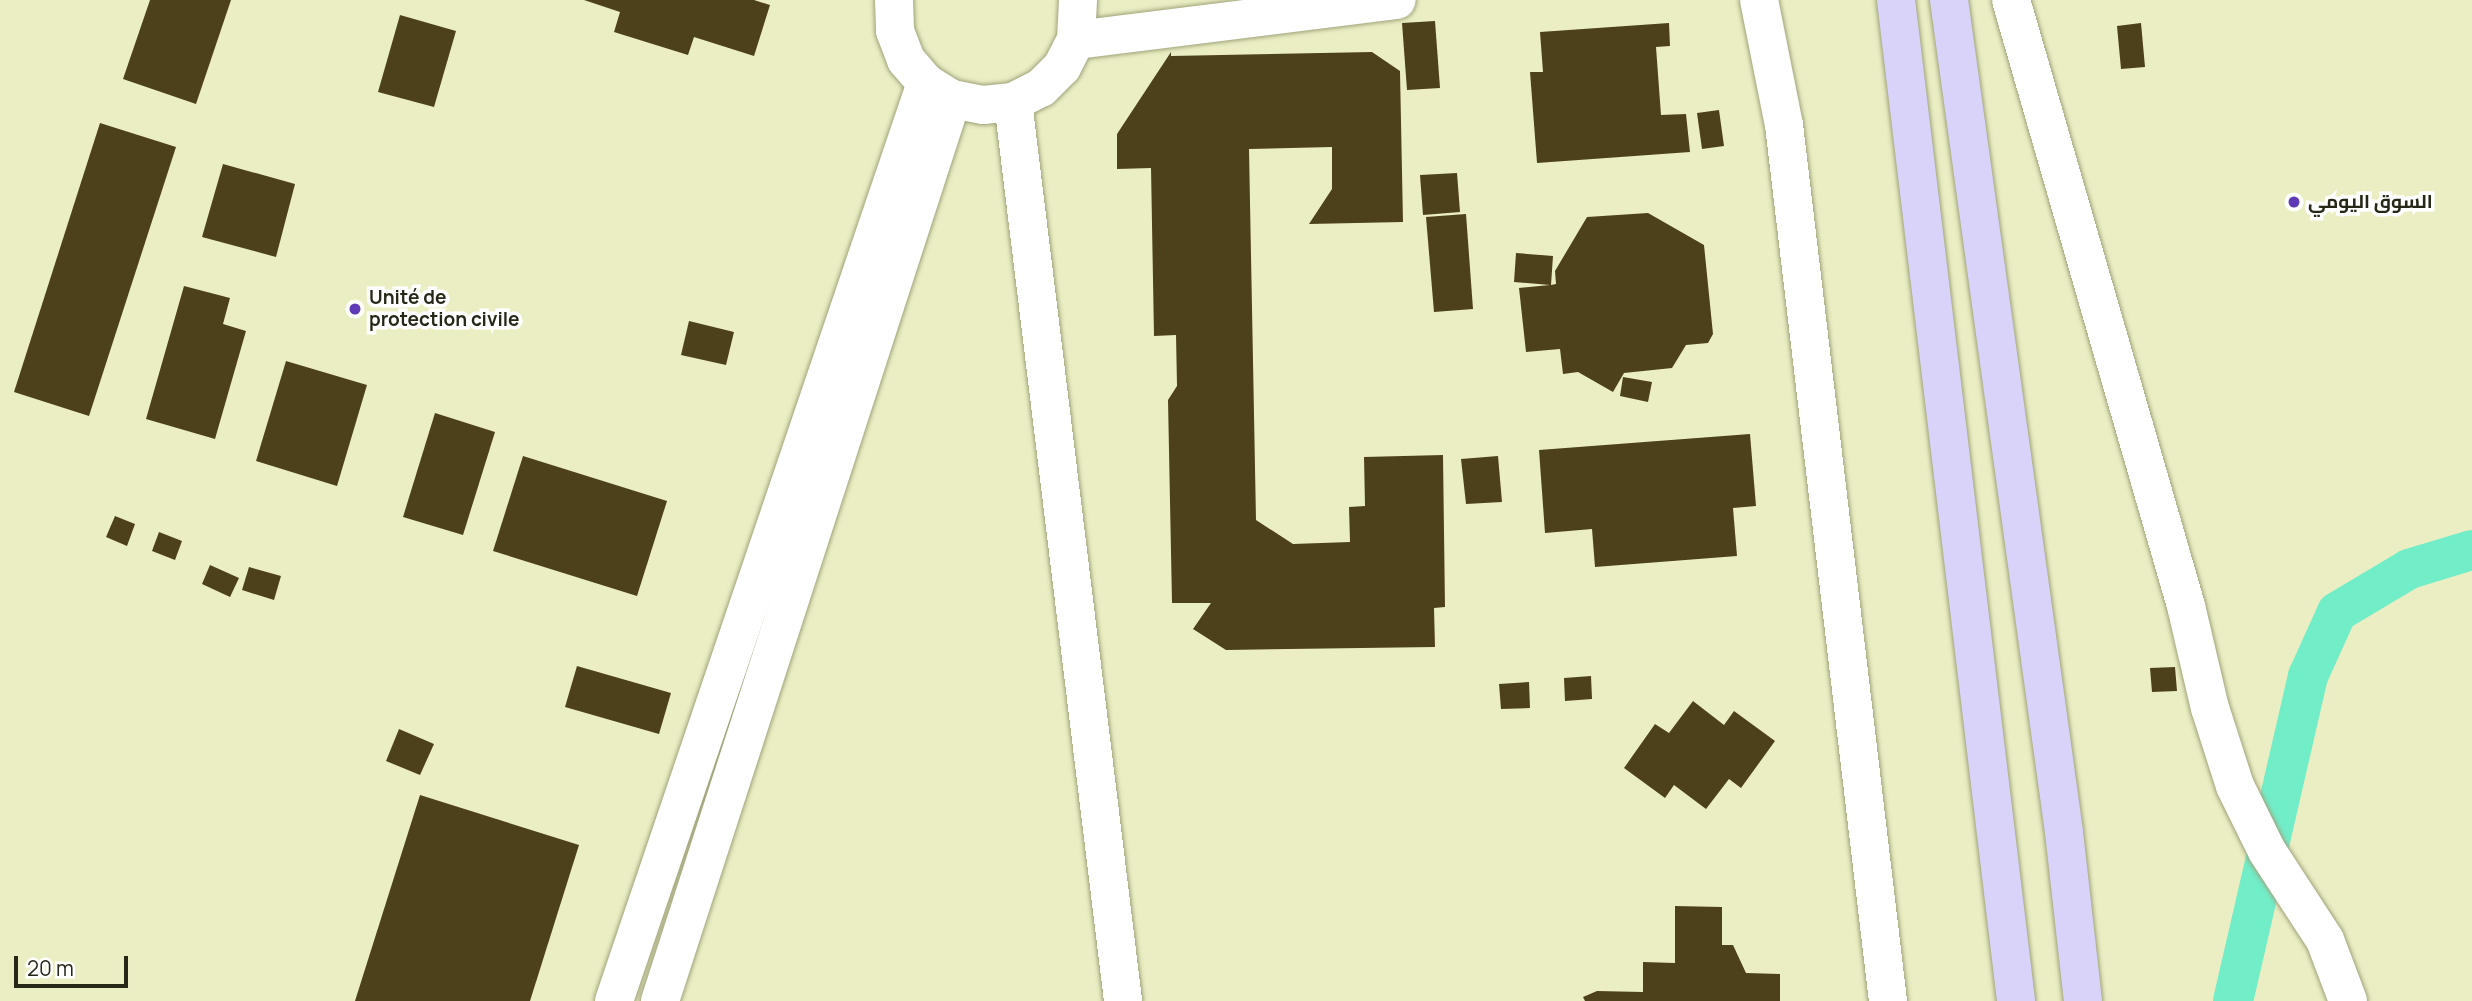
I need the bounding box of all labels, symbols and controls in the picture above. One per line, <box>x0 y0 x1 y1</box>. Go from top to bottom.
place label: السوق اليومي <box>2308 191 2433 213</box>
marker: السوق اليومي <box>2286 194 2302 210</box>
place label: Unité de protection civile <box>369 287 519 331</box>
marker: Unité de protection civile <box>347 301 363 317</box>
scale bar <box>18 942 131 986</box>
text: 20 m <box>27 954 74 982</box>

